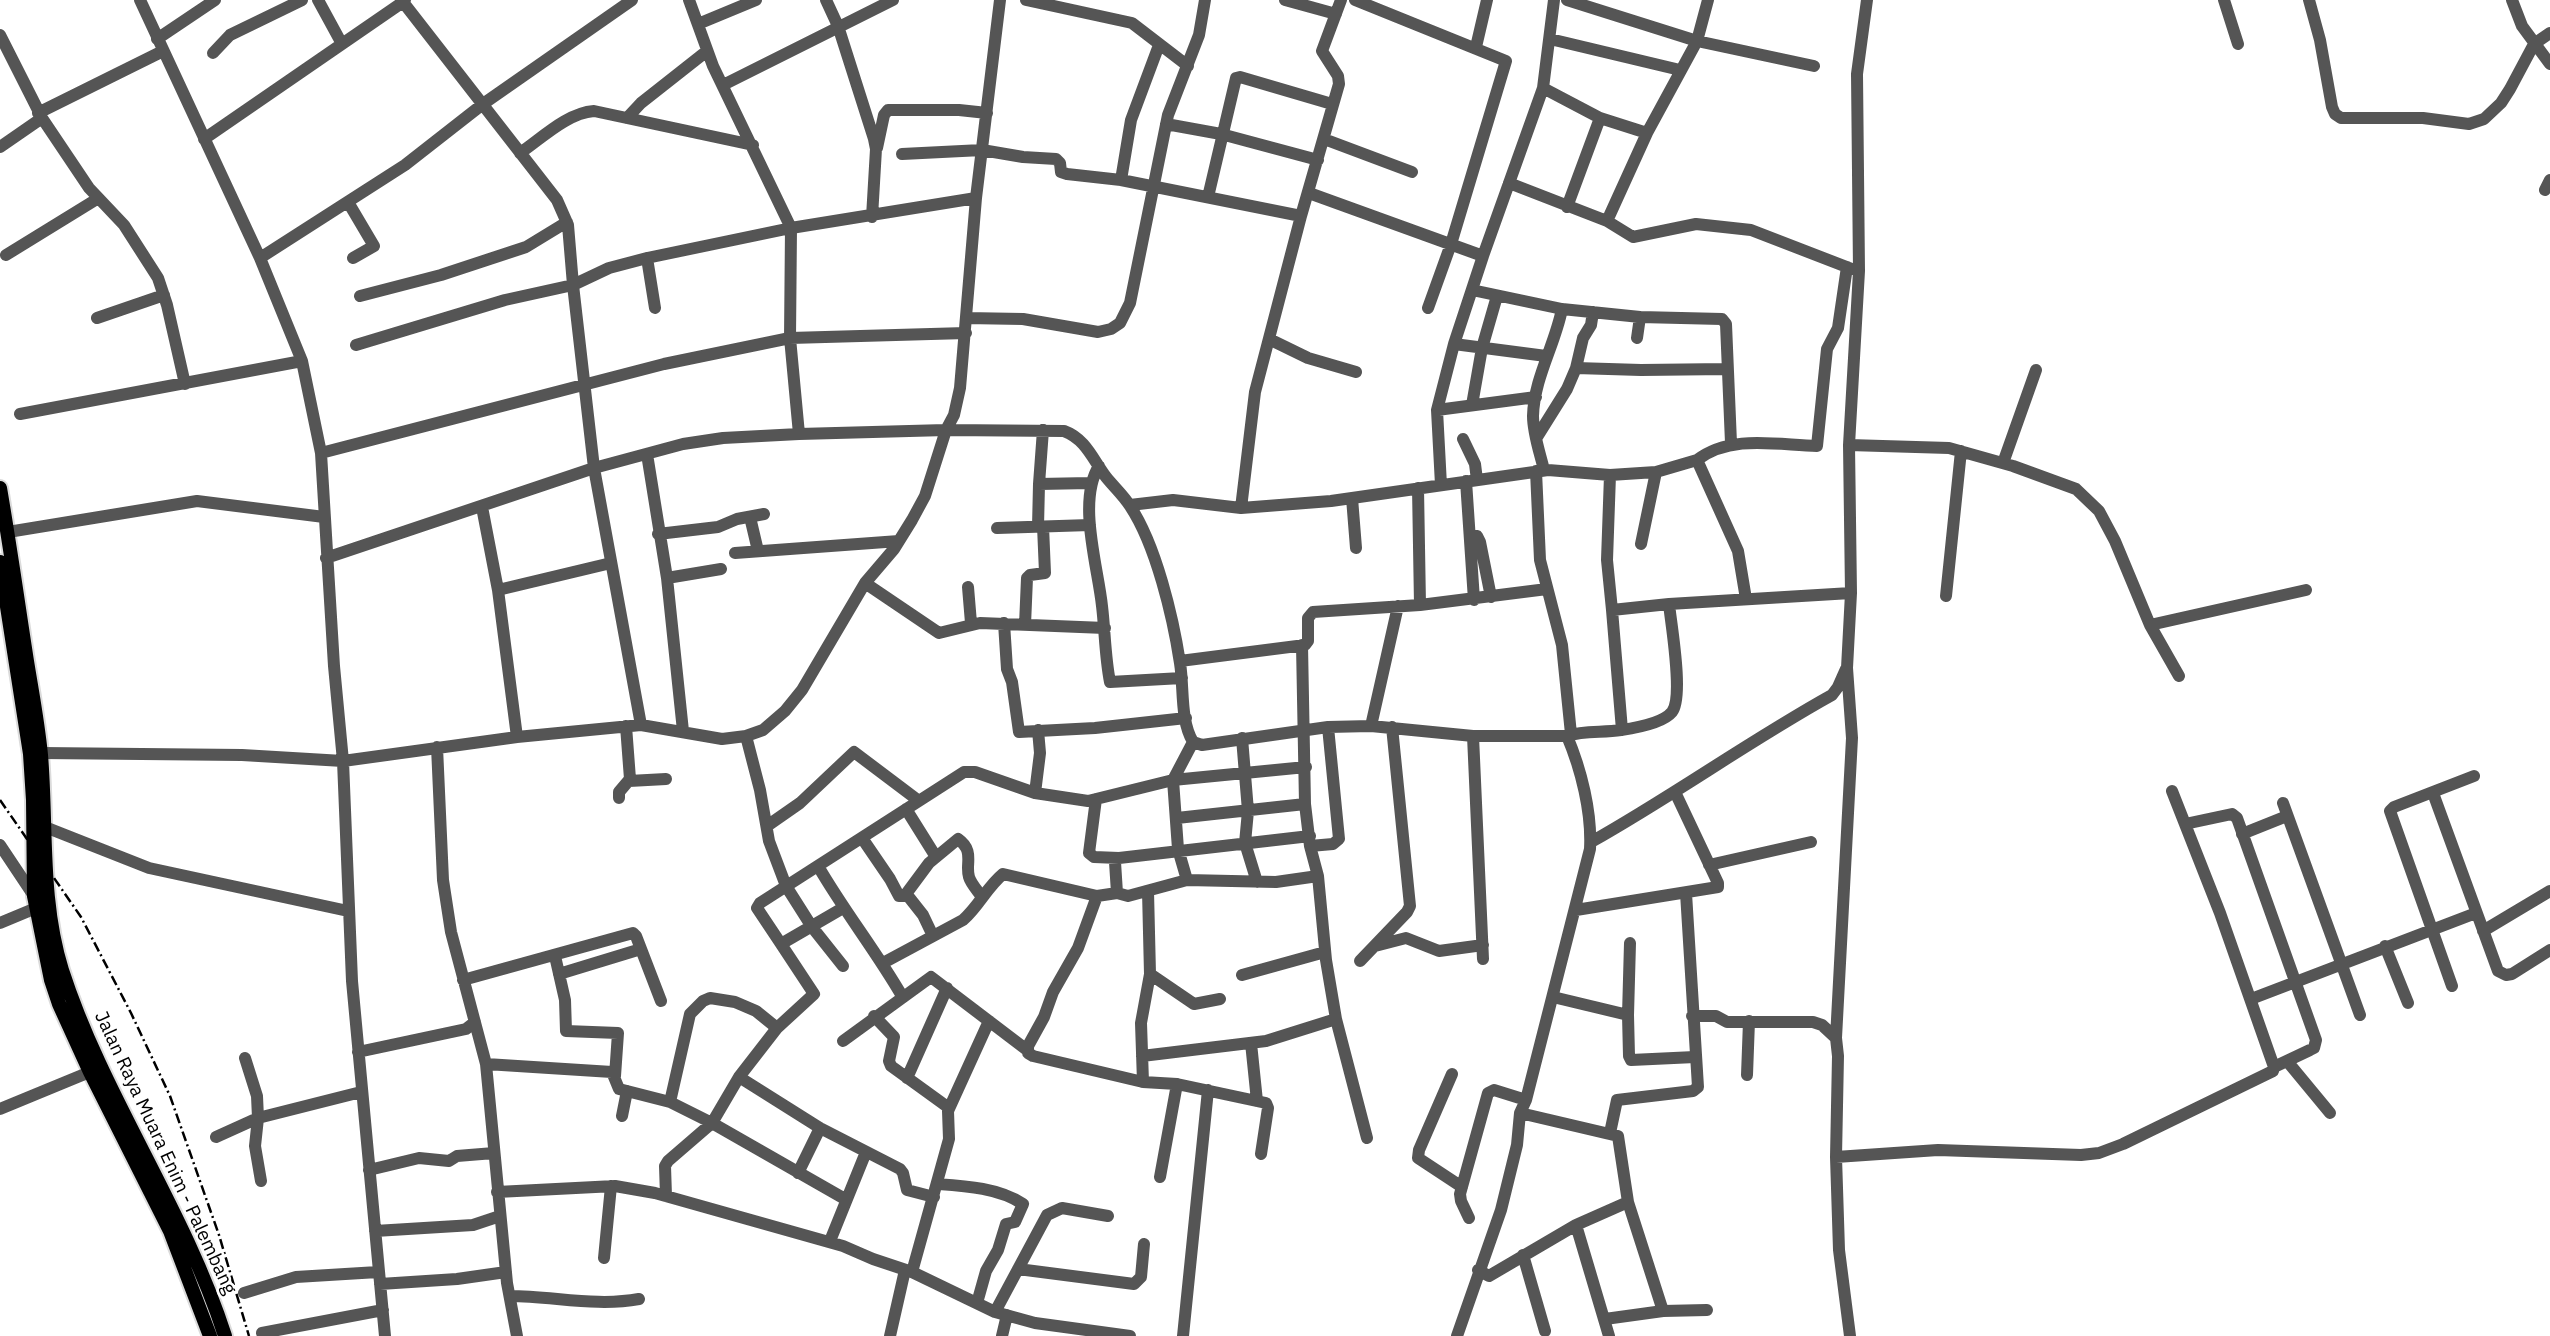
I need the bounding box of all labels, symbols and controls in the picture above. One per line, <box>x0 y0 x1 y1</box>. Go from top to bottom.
street label: Jalan Raya Muara Enim - Palembang <box>89 1008 241 1298</box>

